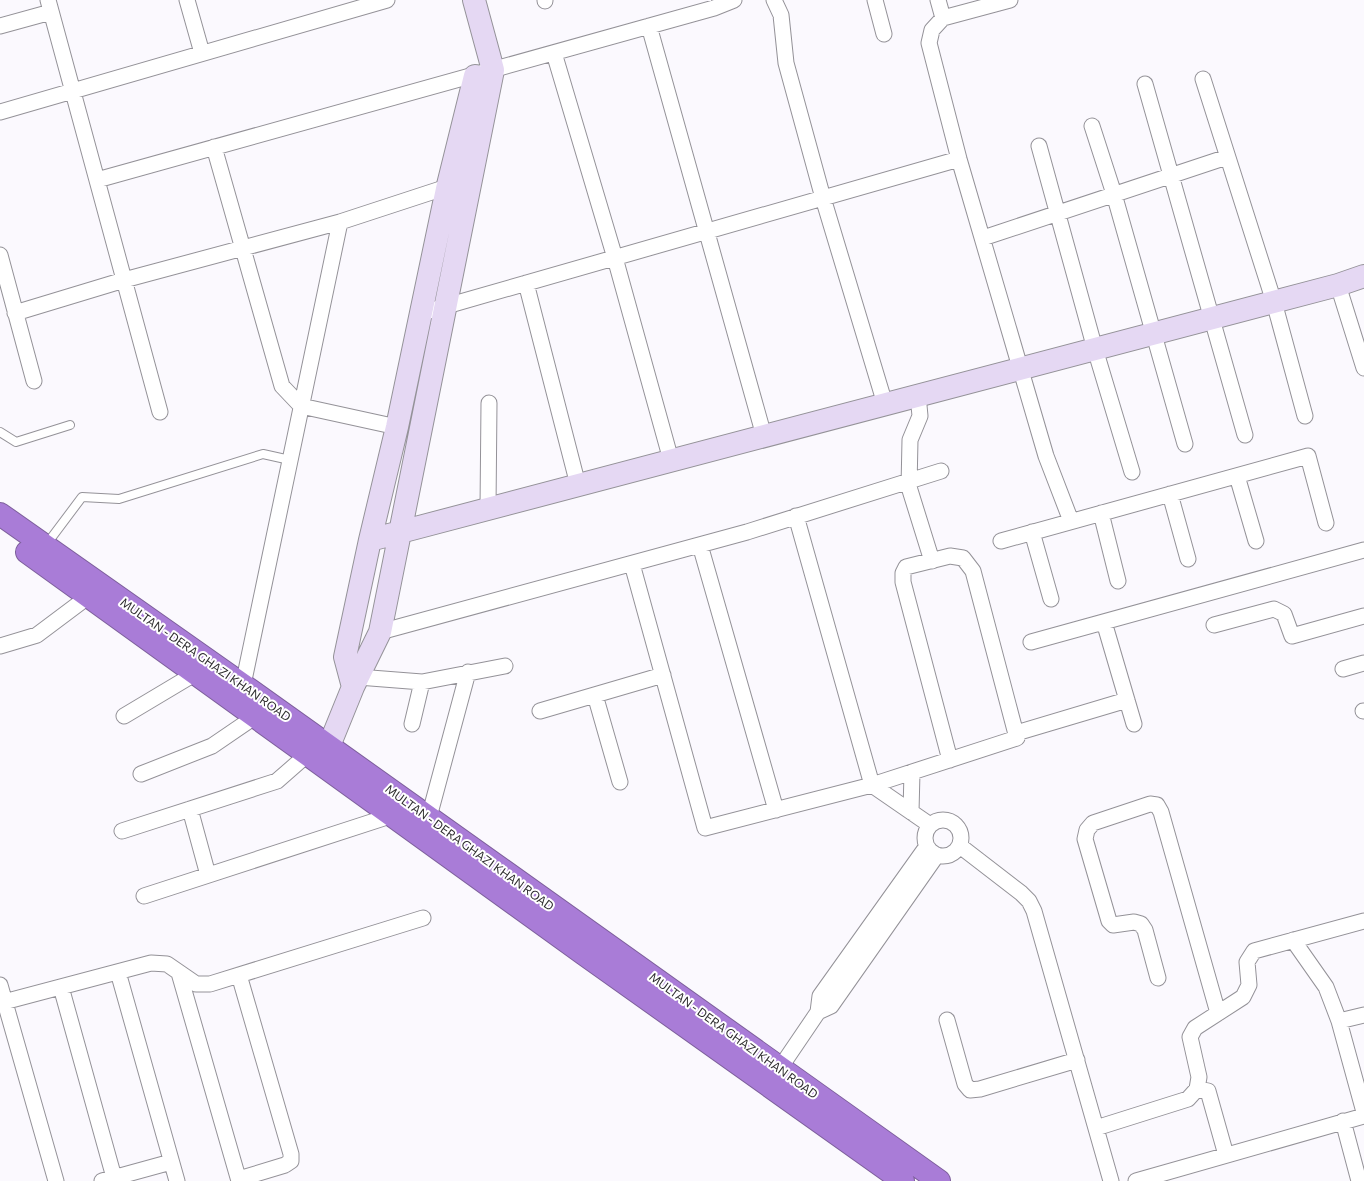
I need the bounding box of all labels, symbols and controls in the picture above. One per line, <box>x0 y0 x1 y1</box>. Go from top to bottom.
street label: MULTAN - DERA GHAZI KHAN ROAD <box>118 594 294 724</box>
street label: MULTAN - DERA GHAZI KHAN ROAD <box>383 781 557 913</box>
street label: MULTAN - DERA GHAZI KHAN ROAD <box>647 969 821 1101</box>

